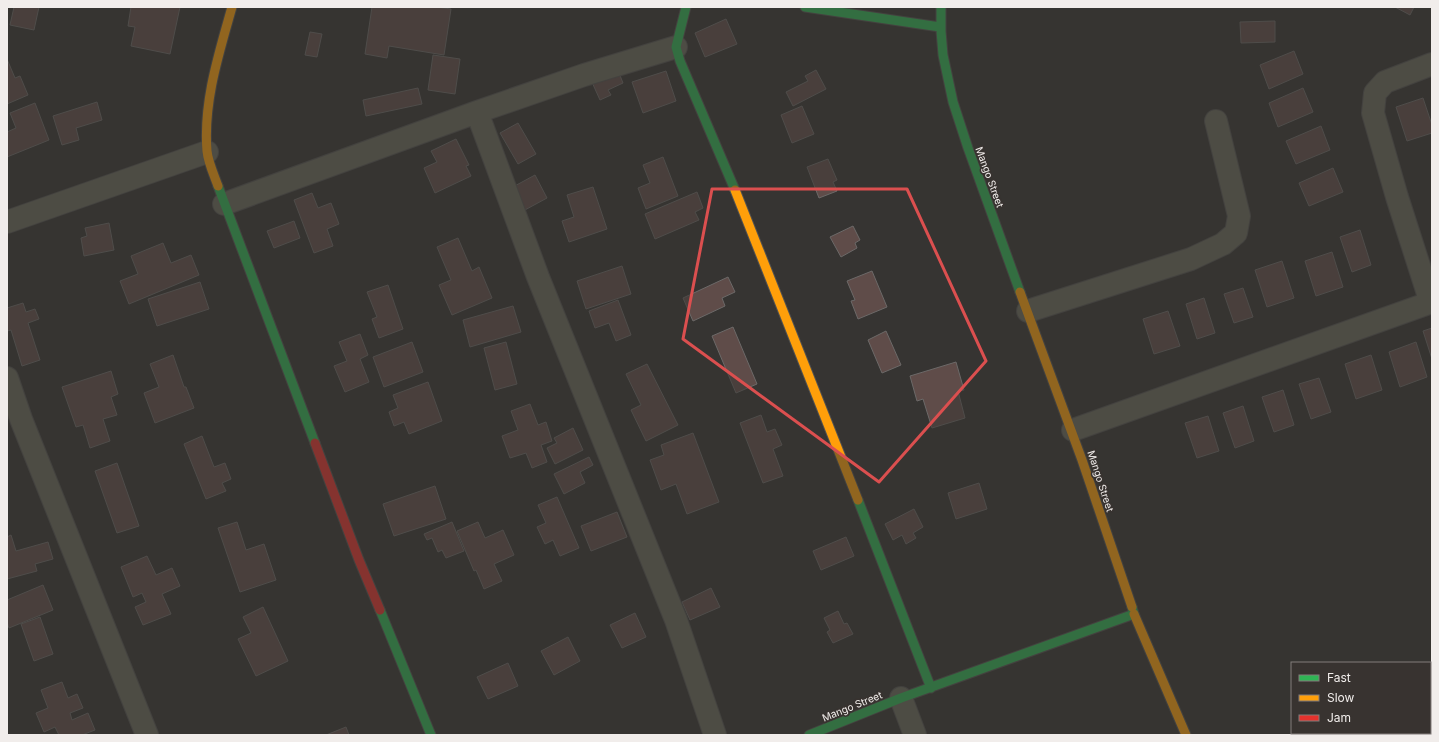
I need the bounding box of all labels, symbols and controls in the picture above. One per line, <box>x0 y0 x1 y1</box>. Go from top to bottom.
street label: Mango Street <box>973 145 1007 210</box>
street label: Mango Street <box>1085 449 1117 514</box>
legend <box>1291 662 1431 734</box>
text: Fast <box>1327 670 1351 685</box>
street label: Mango Street <box>820 688 884 723</box>
text: Slow <box>1327 690 1355 705</box>
text: Jam <box>1327 710 1351 725</box>

